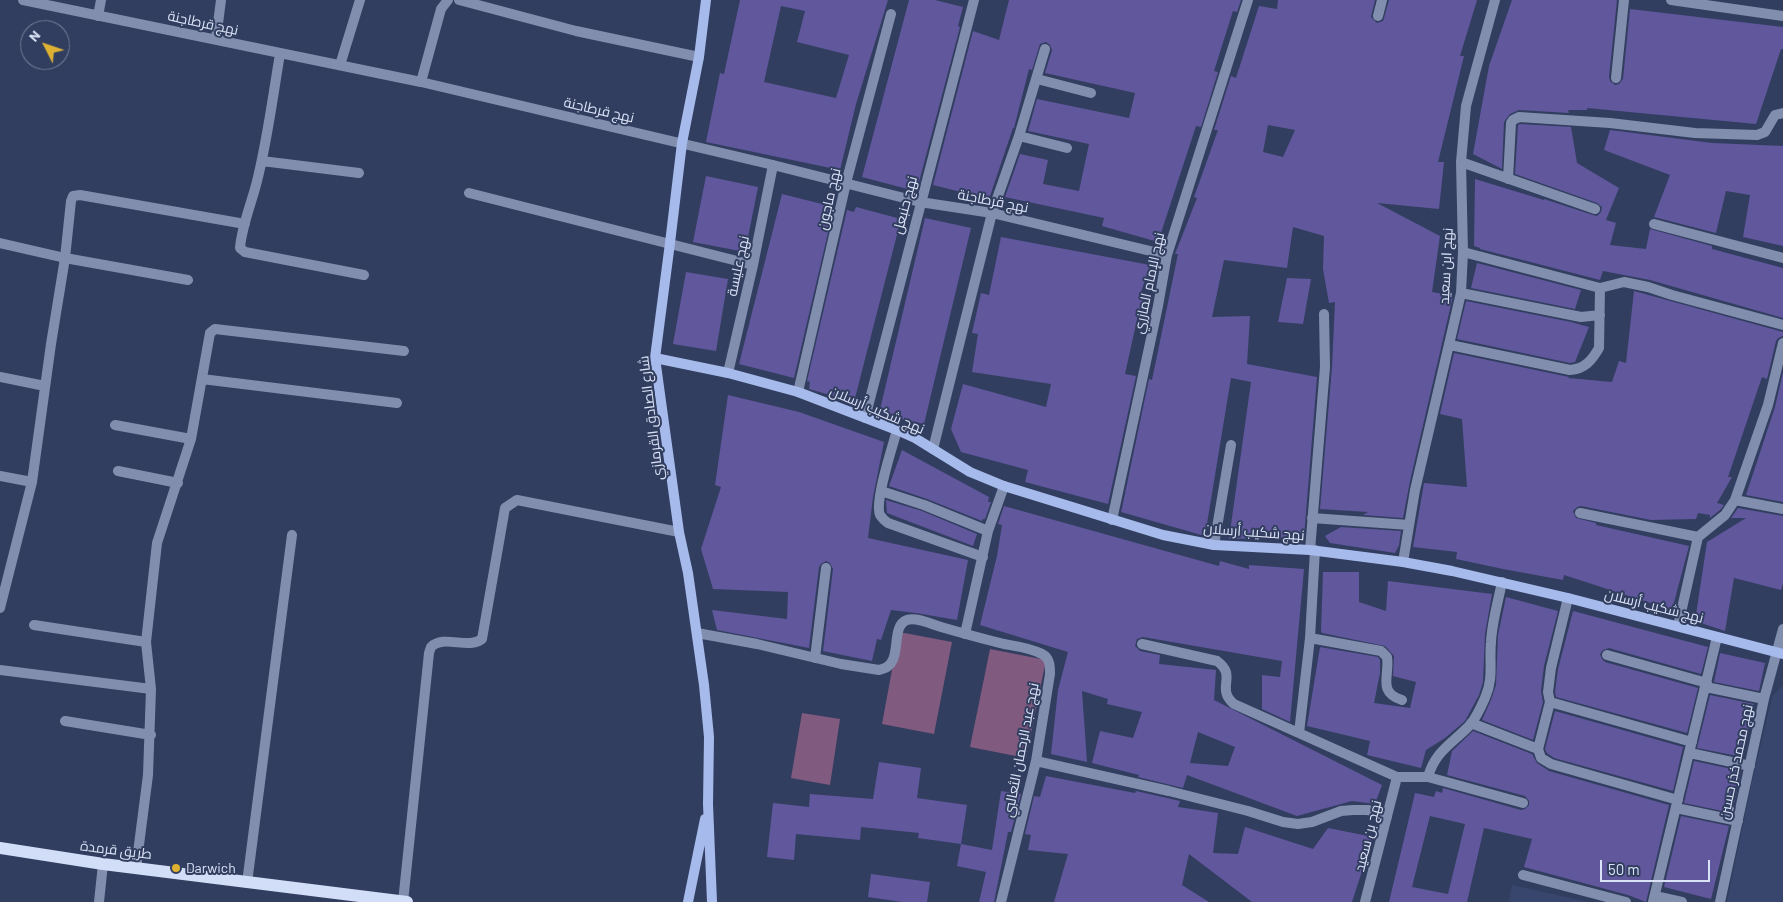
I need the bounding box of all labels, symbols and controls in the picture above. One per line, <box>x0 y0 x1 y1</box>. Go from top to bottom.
street label: نهج قرطاجنة <box>166 7 240 39</box>
north arrow <box>20 20 70 70</box>
text: N <box>25 26 44 45</box>
street label: نهج قرطاجنة <box>562 94 636 126</box>
street label: نهج ماجون <box>814 166 844 232</box>
street label: نهج حنبعل <box>889 174 921 236</box>
street label: نهج قرطاجنة <box>956 186 1030 216</box>
street label: نهج ابن سعيد <box>1436 227 1456 305</box>
street label: نهج الإمام المازري <box>1130 231 1168 335</box>
street label: نهج عليسة <box>723 234 753 298</box>
street label: شارع الصادق القرمازي <box>635 355 667 481</box>
street label: نهج شكيب أرسلان <box>827 382 927 438</box>
street label: نهج شكيب أرسلان <box>1203 520 1305 544</box>
street label: نهج شكيب أرسلان <box>1603 586 1705 626</box>
street label: نهج عبد الرحمان الثعالبي <box>1000 681 1042 819</box>
street label: نهج محمد خذر حسين <box>1716 703 1756 821</box>
street label: نهج بن سعيد <box>1351 799 1385 873</box>
street label: طريق قرمدة <box>79 837 153 863</box>
scale bar <box>1603 850 1713 882</box>
place label: Darwich <box>186 860 236 876</box>
text: 50 m <box>1608 860 1640 878</box>
marker: Darwich <box>170 862 182 874</box>

